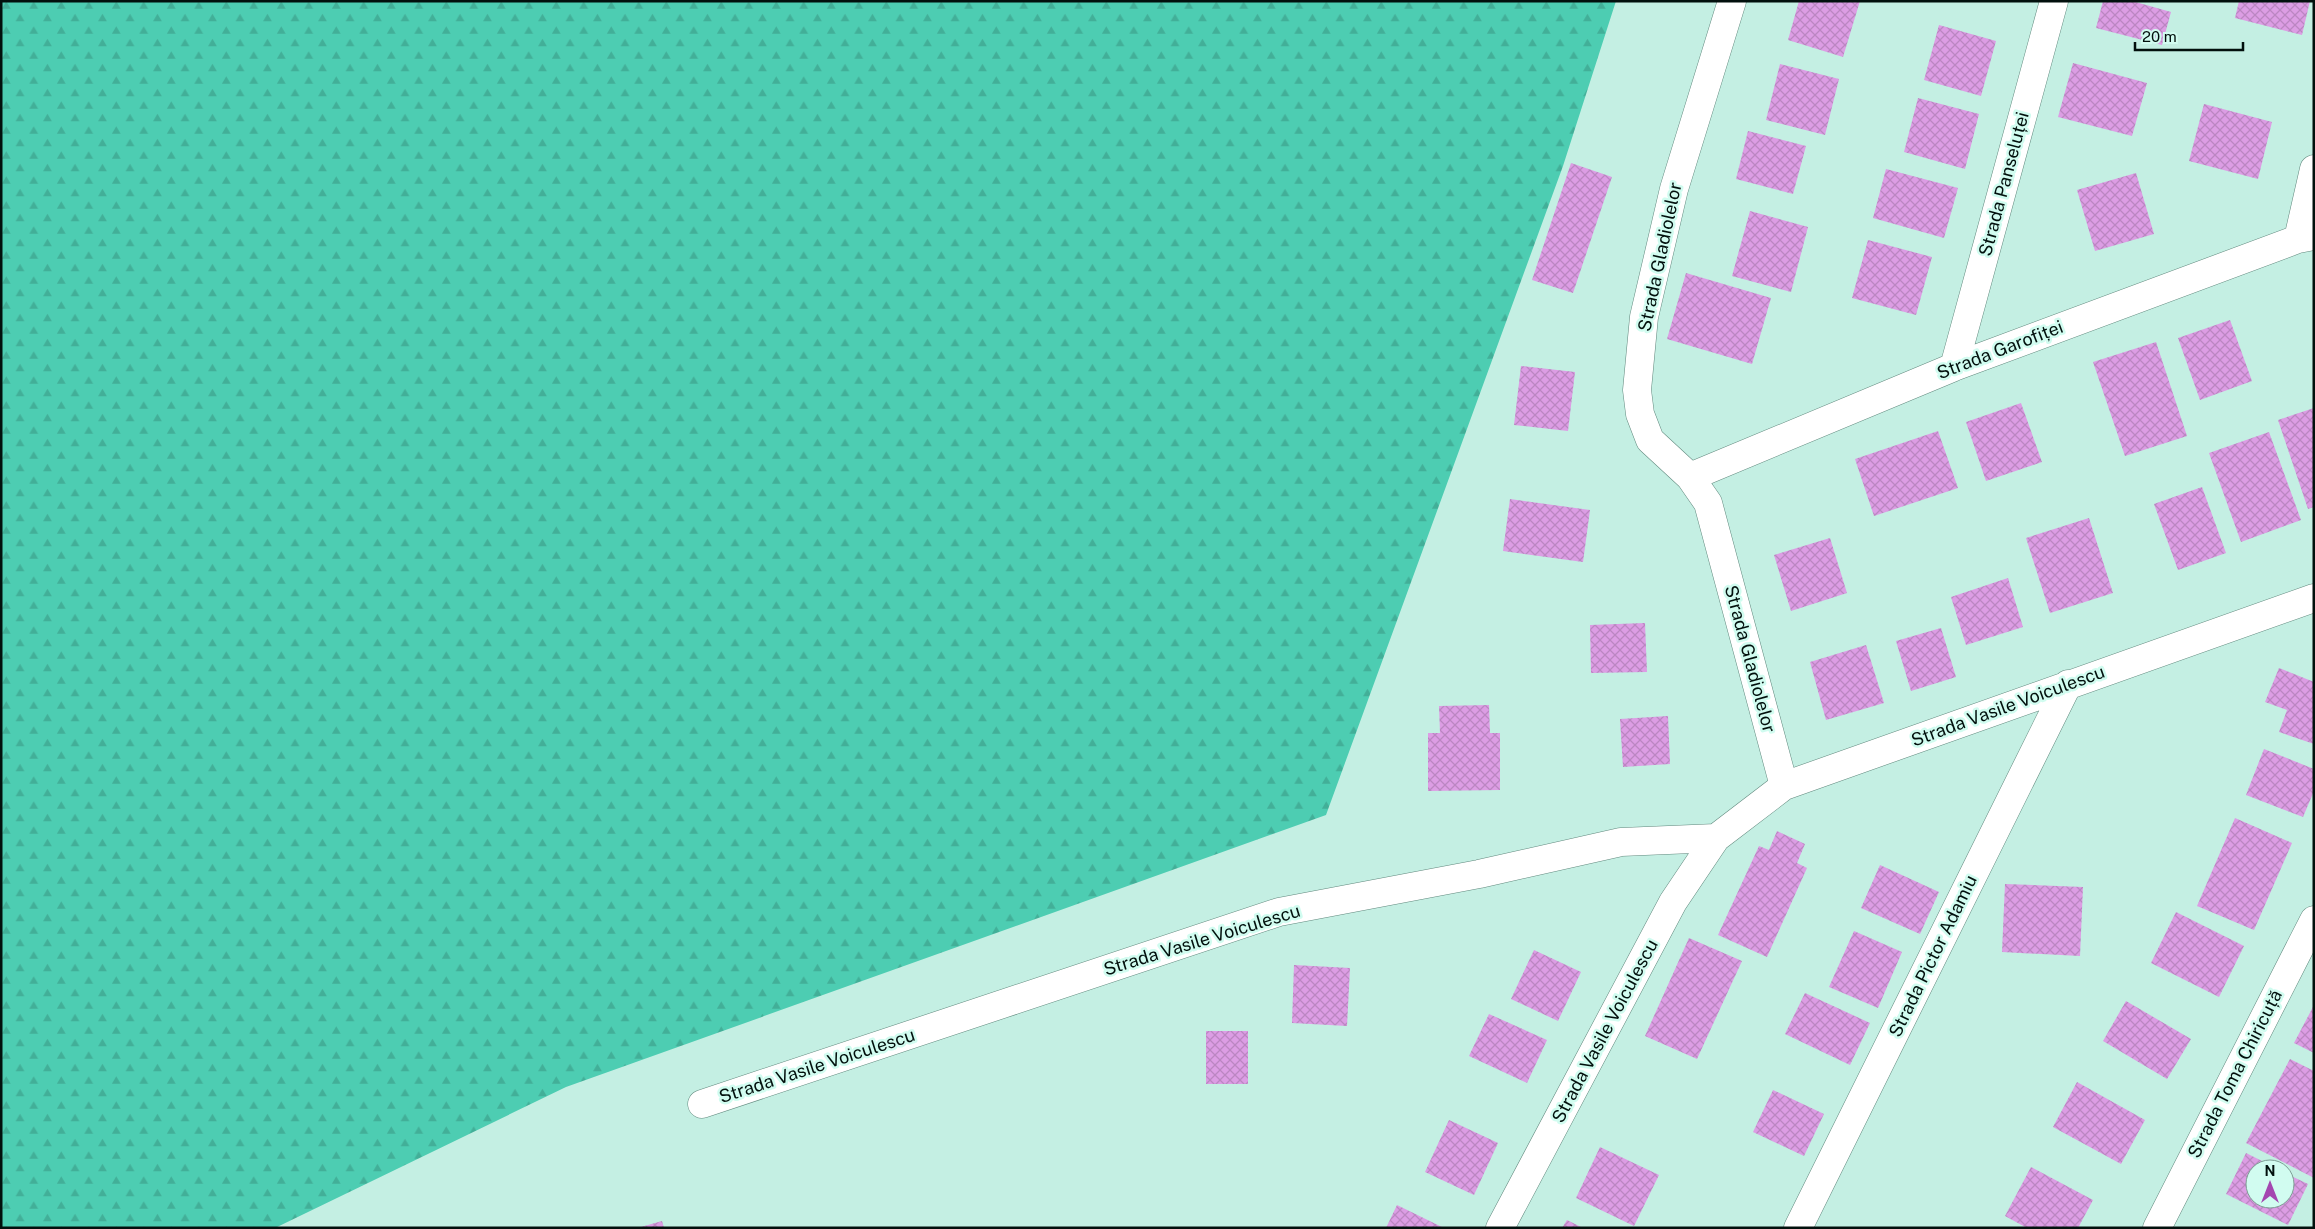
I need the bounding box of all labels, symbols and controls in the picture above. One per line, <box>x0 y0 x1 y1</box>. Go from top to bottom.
scale bar <box>2135 20 2242 52</box>
text: 20 m <box>2142 28 2177 45</box>
street label: Strada Panseluței <box>1974 110 2033 258</box>
street label: Strada Gladiolelor <box>1633 180 1686 333</box>
street label: Strada Garofiței <box>1934 316 2066 383</box>
street label: Strada Gladiolelor <box>1721 583 1780 735</box>
street label: Strada Vasile Voiculescu <box>1908 661 2108 750</box>
street label: Strada Pictor Adamiu <box>1884 871 1981 1040</box>
street label: Strada Vasile Voiculescu <box>1101 900 1303 979</box>
street label: Strada Vasile Voiculescu <box>1547 935 1662 1126</box>
street label: Strada Toma Chiricuță <box>2183 986 2286 1161</box>
street label: Strada Vasile Voiculescu <box>716 1024 917 1107</box>
north arrow <box>2245 1159 2295 1209</box>
text: N <box>2265 1163 2275 1179</box>

